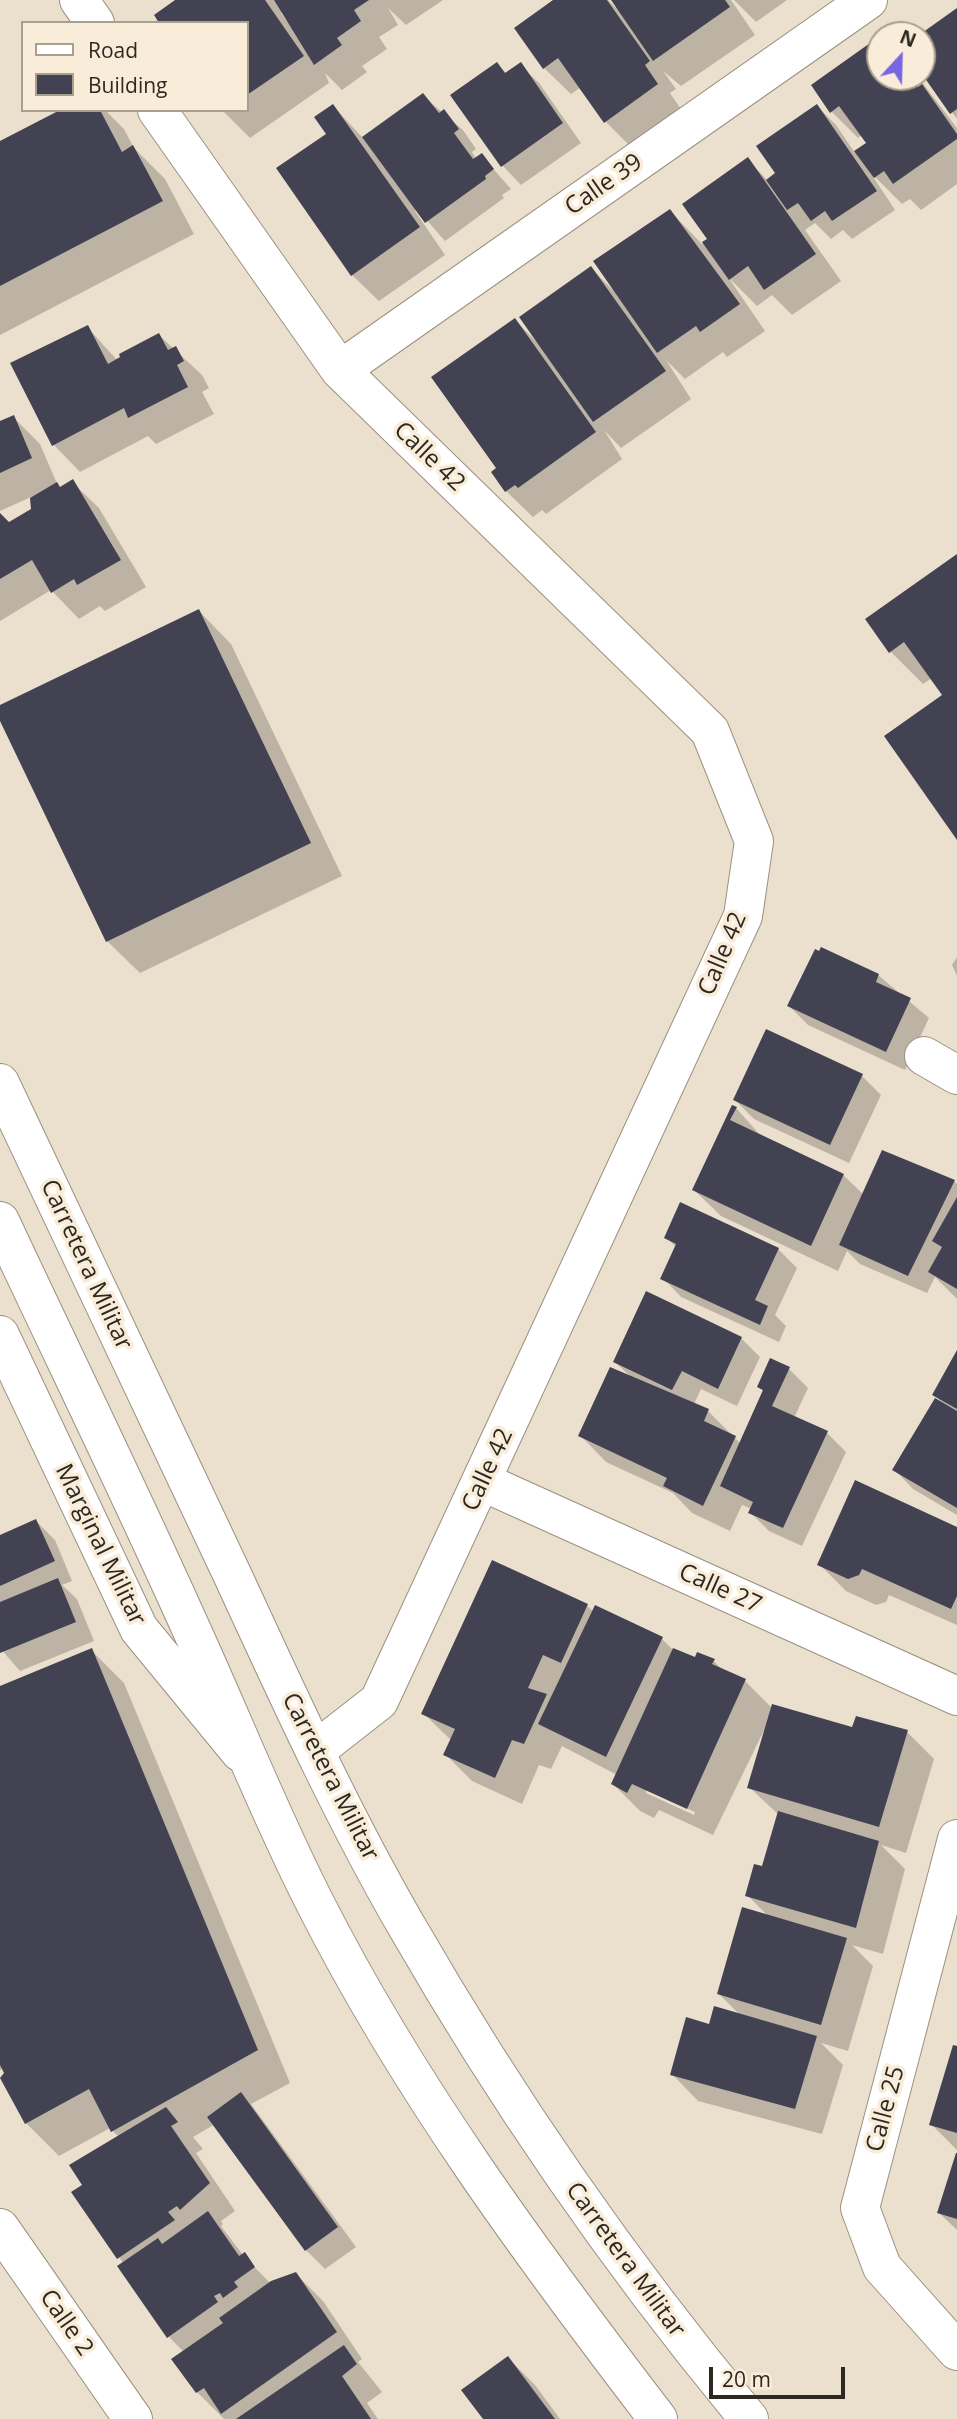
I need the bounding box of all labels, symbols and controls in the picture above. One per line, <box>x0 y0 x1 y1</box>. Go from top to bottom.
legend <box>21 21 248 112</box>
north arrow <box>866 21 936 91</box>
text: N <box>896 23 920 53</box>
text: Road <box>88 36 138 64</box>
text: Building <box>88 71 167 99</box>
street label: Calle 39 <box>560 148 648 222</box>
street label: Calle 42 <box>387 416 471 498</box>
street label: Calle 42 <box>693 908 753 1000</box>
street label: Carretera Militar <box>34 1175 138 1355</box>
street label: Calle 42 <box>456 1424 520 1516</box>
street label: Marginal Militar <box>49 1460 151 1630</box>
street label: Calle 27 <box>674 1558 766 1620</box>
street label: Carretera Militar <box>275 1688 385 1866</box>
street label: Calle 25 <box>861 2063 911 2155</box>
street label: Carretera Militar <box>559 2177 691 2343</box>
street label: Calle 2 <box>33 2284 99 2362</box>
scale bar <box>712 2352 848 2396</box>
text: 20 m <box>722 2365 771 2393</box>

